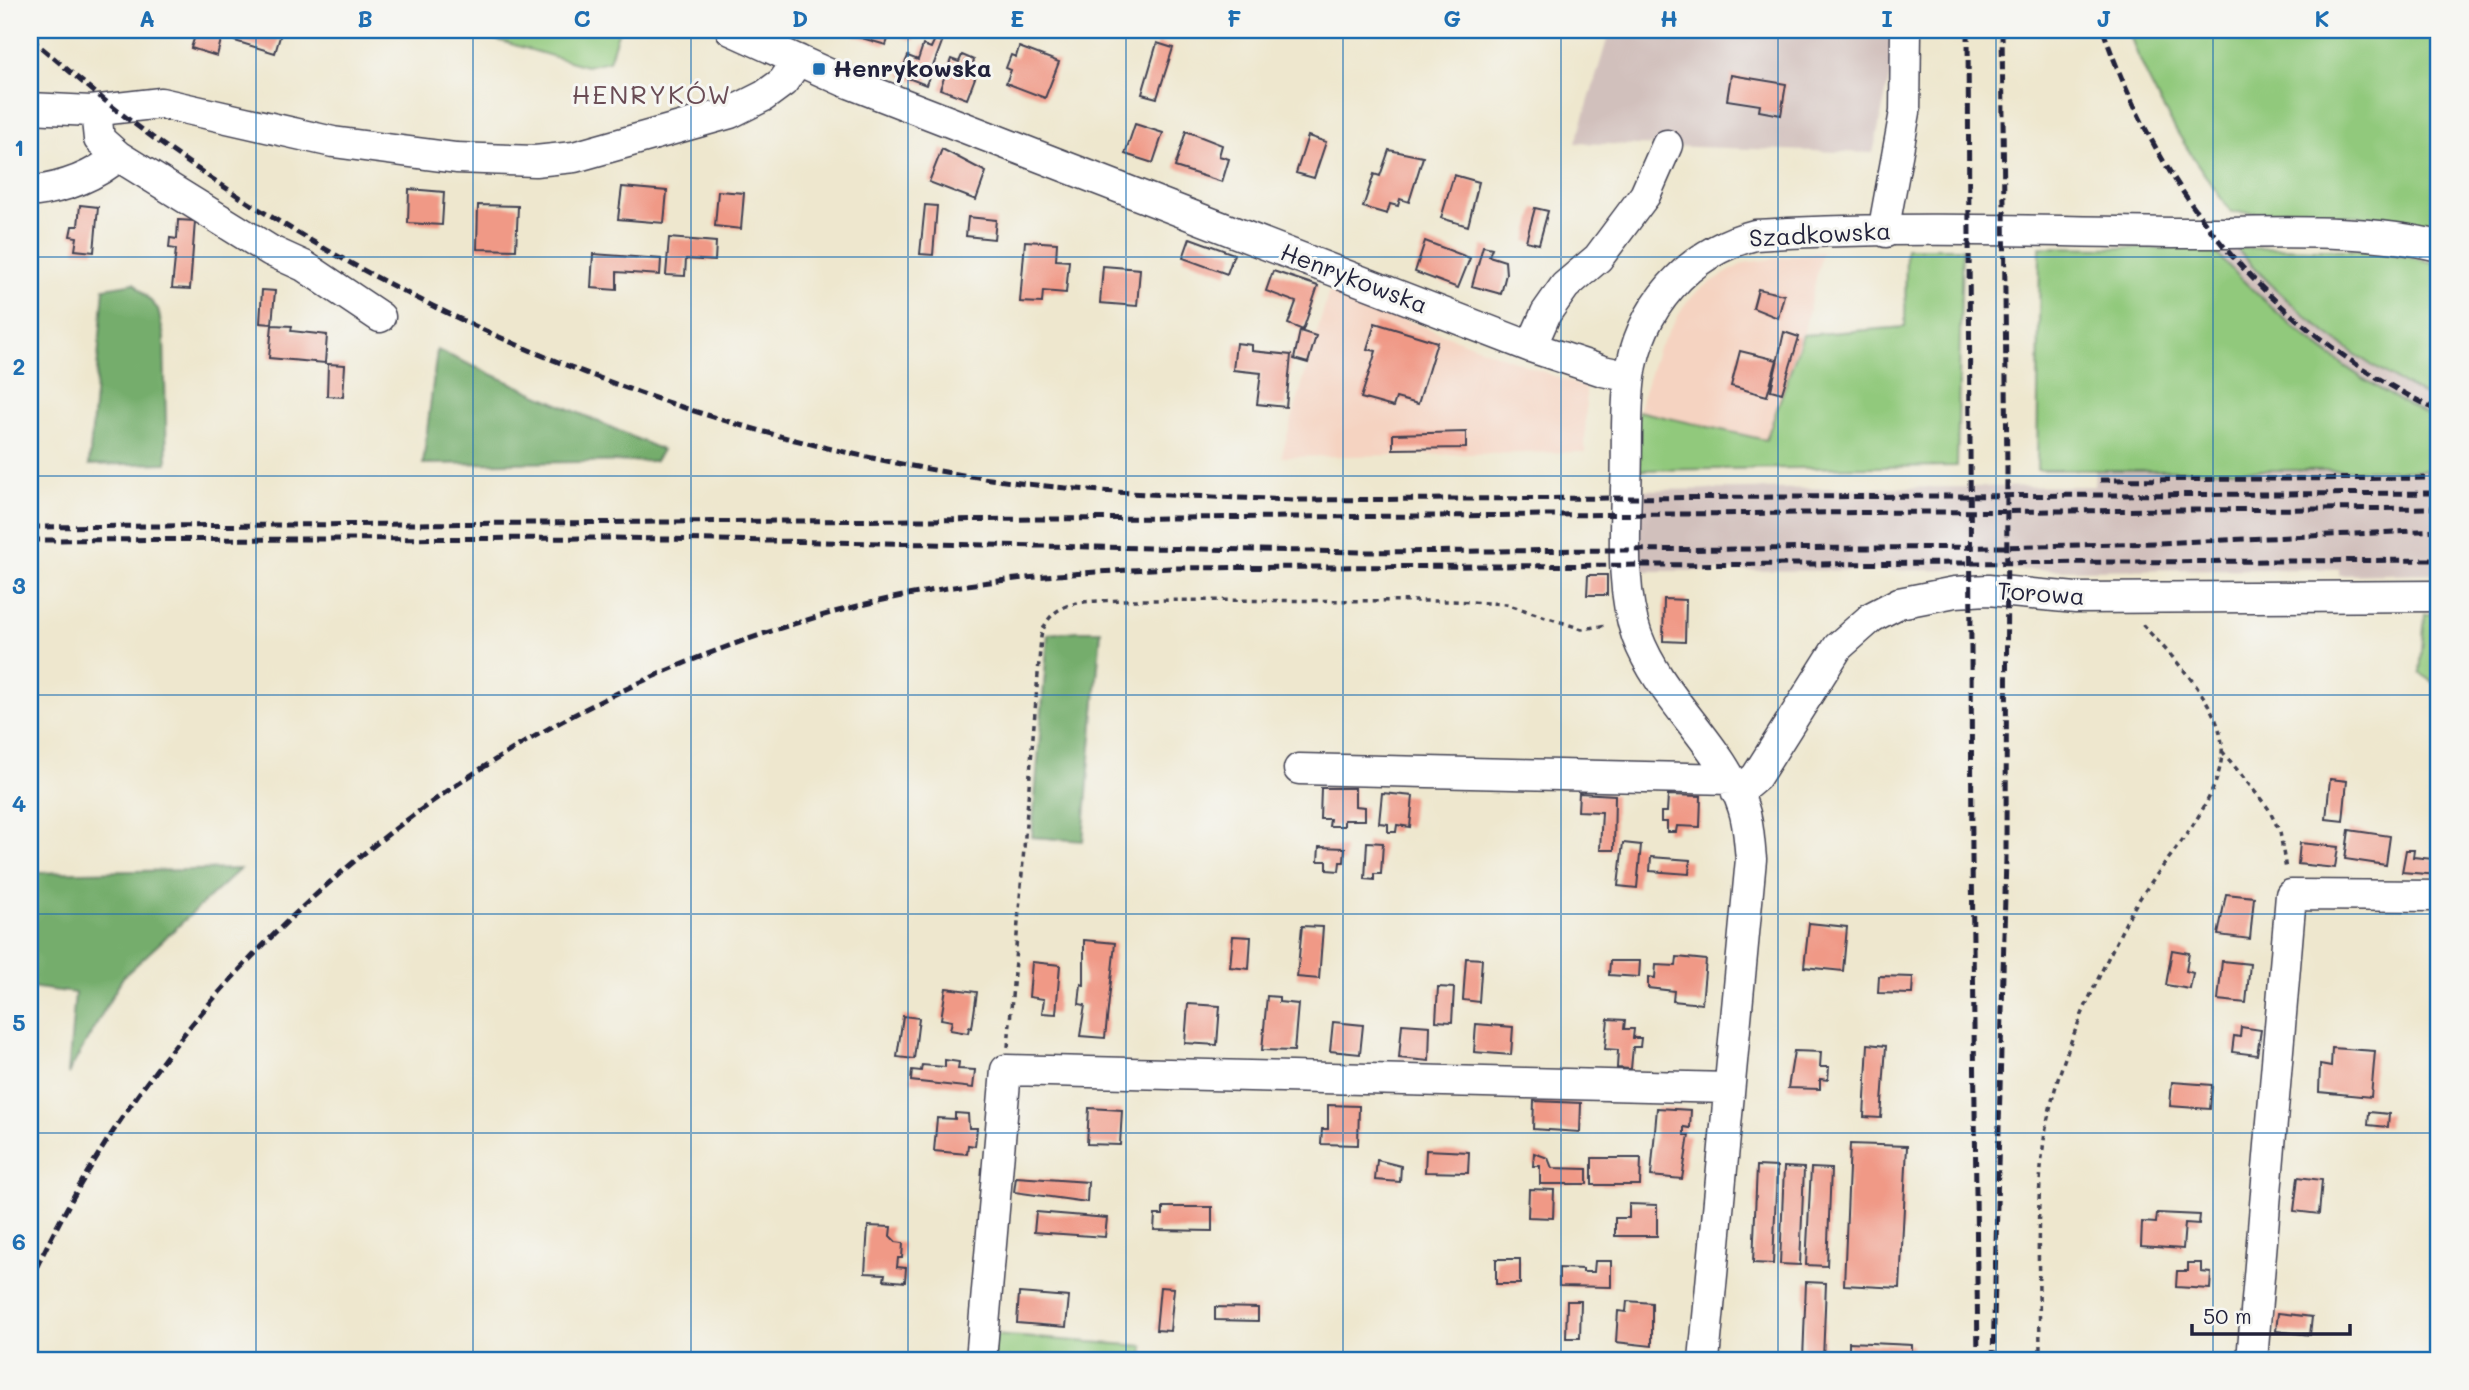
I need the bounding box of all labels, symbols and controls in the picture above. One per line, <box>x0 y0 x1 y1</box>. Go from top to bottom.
text: A <box>139 3 155 33</box>
text: B <box>357 3 373 33</box>
text: C <box>573 3 591 33</box>
text: D <box>792 3 808 33</box>
text: E <box>1010 3 1024 33</box>
text: F <box>1227 3 1241 33</box>
text: G <box>1443 3 1461 33</box>
text: H <box>1660 3 1678 33</box>
text: I <box>1881 3 1893 33</box>
text: J <box>2096 3 2112 33</box>
text: K <box>2314 3 2330 33</box>
place label: Henrykowska <box>833 52 992 83</box>
marker: Henrykowska <box>811 61 827 77</box>
district label: HENRYKÓW <box>572 77 732 111</box>
text: 1 <box>14 132 24 162</box>
street label: Szadkowska <box>1748 214 1892 253</box>
street label: Henrykowska <box>1277 235 1432 320</box>
text: 2 <box>13 351 25 381</box>
text: 3 <box>12 570 26 600</box>
street label: Torowa <box>1996 574 2086 611</box>
text: 4 <box>12 788 26 818</box>
text: 5 <box>12 1007 26 1037</box>
text: 6 <box>12 1226 26 1256</box>
scale bar <box>2192 1292 2350 1336</box>
text: 50 m <box>2203 1302 2252 1329</box>

